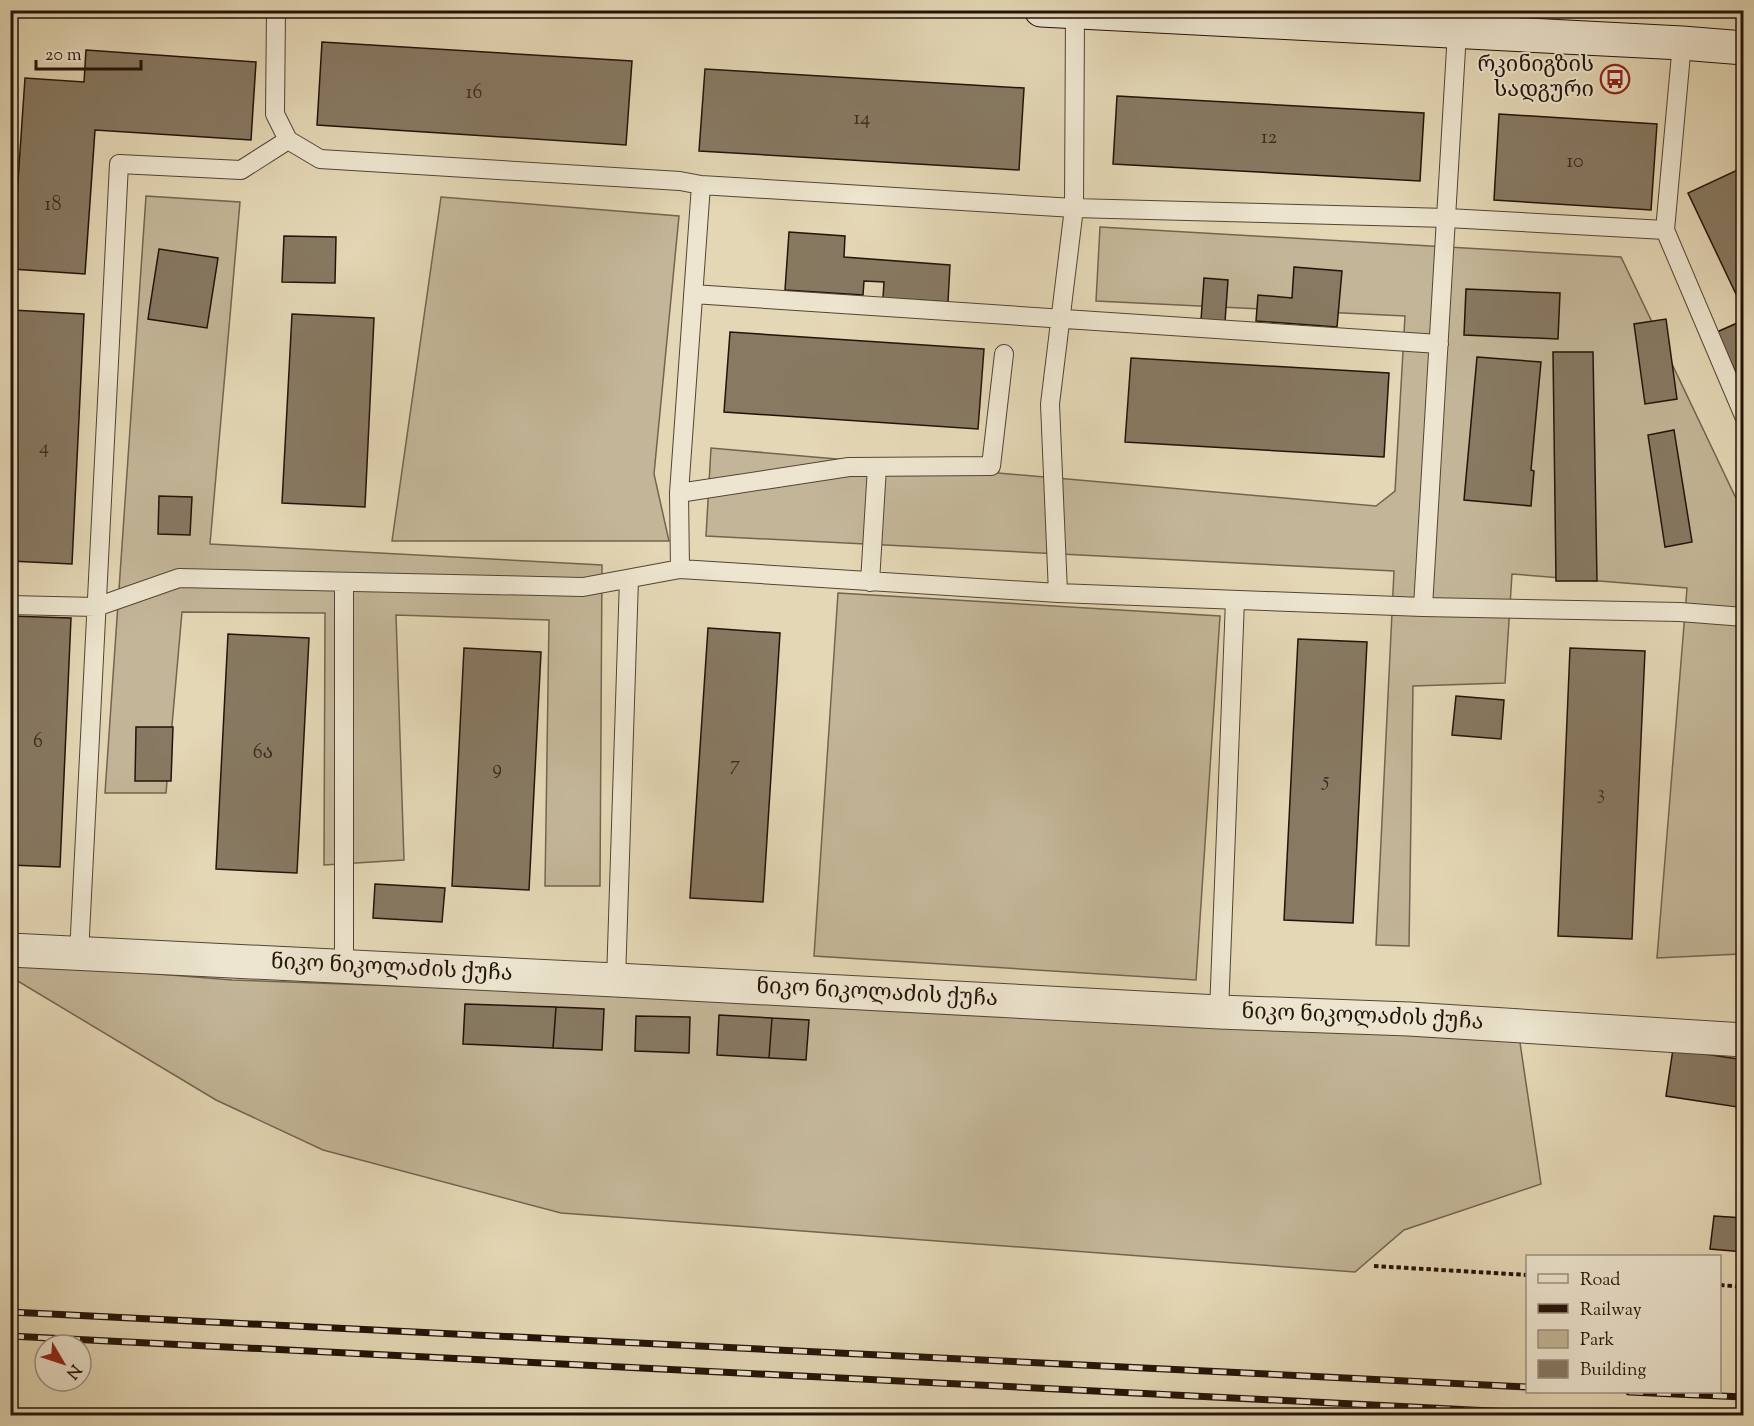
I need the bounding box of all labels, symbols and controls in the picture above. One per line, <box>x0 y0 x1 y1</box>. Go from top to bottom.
scale bar <box>36 33 141 71</box>
text: 20 m <box>45 43 82 69</box>
place label: რკინიგზის სადგური <box>1477 50 1594 107</box>
bus stop icon: რკინიგზის სადგური <box>1599 63 1631 95</box>
house number: 16 <box>466 79 482 108</box>
house number: 14 <box>854 105 870 134</box>
house number: 12 <box>1261 124 1277 153</box>
house number: 10 <box>1566 148 1584 177</box>
house number: 18 <box>45 191 61 220</box>
house number: 4 <box>39 434 49 463</box>
house number: 6 <box>33 728 43 757</box>
house number: 6ა <box>253 739 273 768</box>
house number: 7 <box>730 751 740 780</box>
house number: 9 <box>492 755 502 784</box>
house number: 5 <box>1322 767 1330 796</box>
house number: 3 <box>1597 780 1605 809</box>
street label: ნიკო ნიკოლაძის ქუჩა <box>270 947 513 991</box>
street label: ნიკო ნიკოლაძის ქუჩა <box>755 971 999 1016</box>
street label: ნიკო ნიკოლაძის ქუჩა <box>1241 997 1484 1040</box>
legend <box>1526 1255 1721 1393</box>
text: Road <box>1580 1268 1620 1294</box>
text: Railway <box>1580 1298 1642 1324</box>
text: Park <box>1580 1328 1615 1354</box>
north arrow <box>33 1333 93 1393</box>
text: Building <box>1580 1358 1646 1384</box>
text: N <box>60 1359 86 1383</box>

